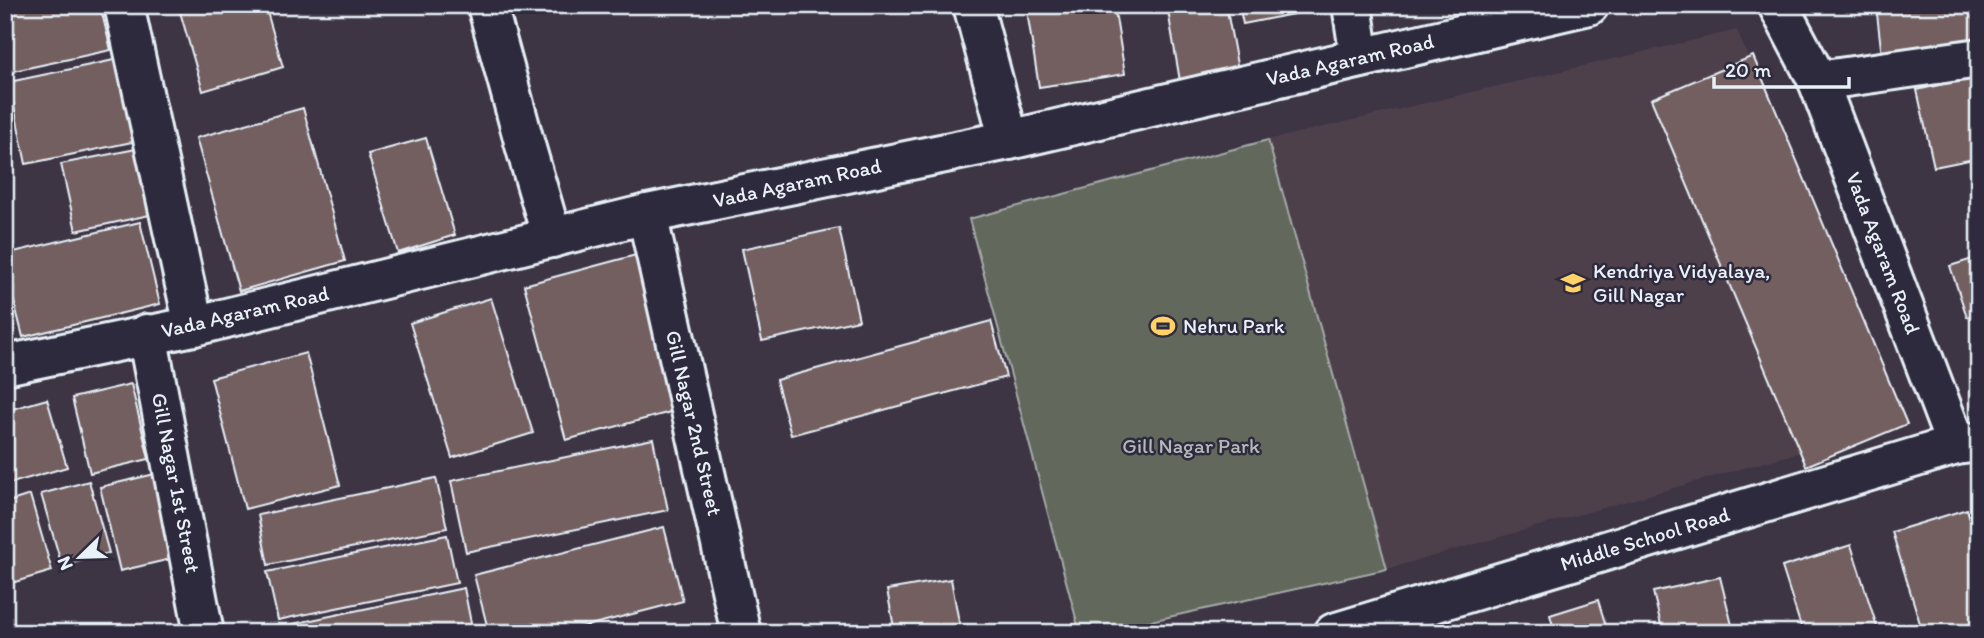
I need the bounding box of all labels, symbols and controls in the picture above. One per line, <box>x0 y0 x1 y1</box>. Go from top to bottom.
street label: Vada Agaram Road <box>1264 28 1436 91</box>
scale bar <box>1714 46 1849 90</box>
text: 20 m <box>1725 57 1772 82</box>
street label: Vada Agaram Road <box>711 152 883 213</box>
street label: Vada Agaram Road <box>1841 168 1926 337</box>
place label: Kendriya Vidyalaya, Gill Nagar <box>1593 258 1770 307</box>
school or university icon: Kendriya Vidyalaya, Gill Nagar <box>1559 269 1587 297</box>
street label: Vada Agaram Road <box>159 280 331 343</box>
sports icon: Nehru Park <box>1149 312 1177 340</box>
place label: Nehru Park <box>1183 313 1285 338</box>
street label: Gill Nagar 2nd Street <box>661 328 728 518</box>
street label: Gill Nagar 1st Street <box>147 391 206 575</box>
park label: Gill Nagar Park <box>1122 433 1260 458</box>
street label: Middle School Road <box>1557 501 1733 576</box>
north arrow <box>46 522 116 592</box>
text: N <box>52 553 78 574</box>

